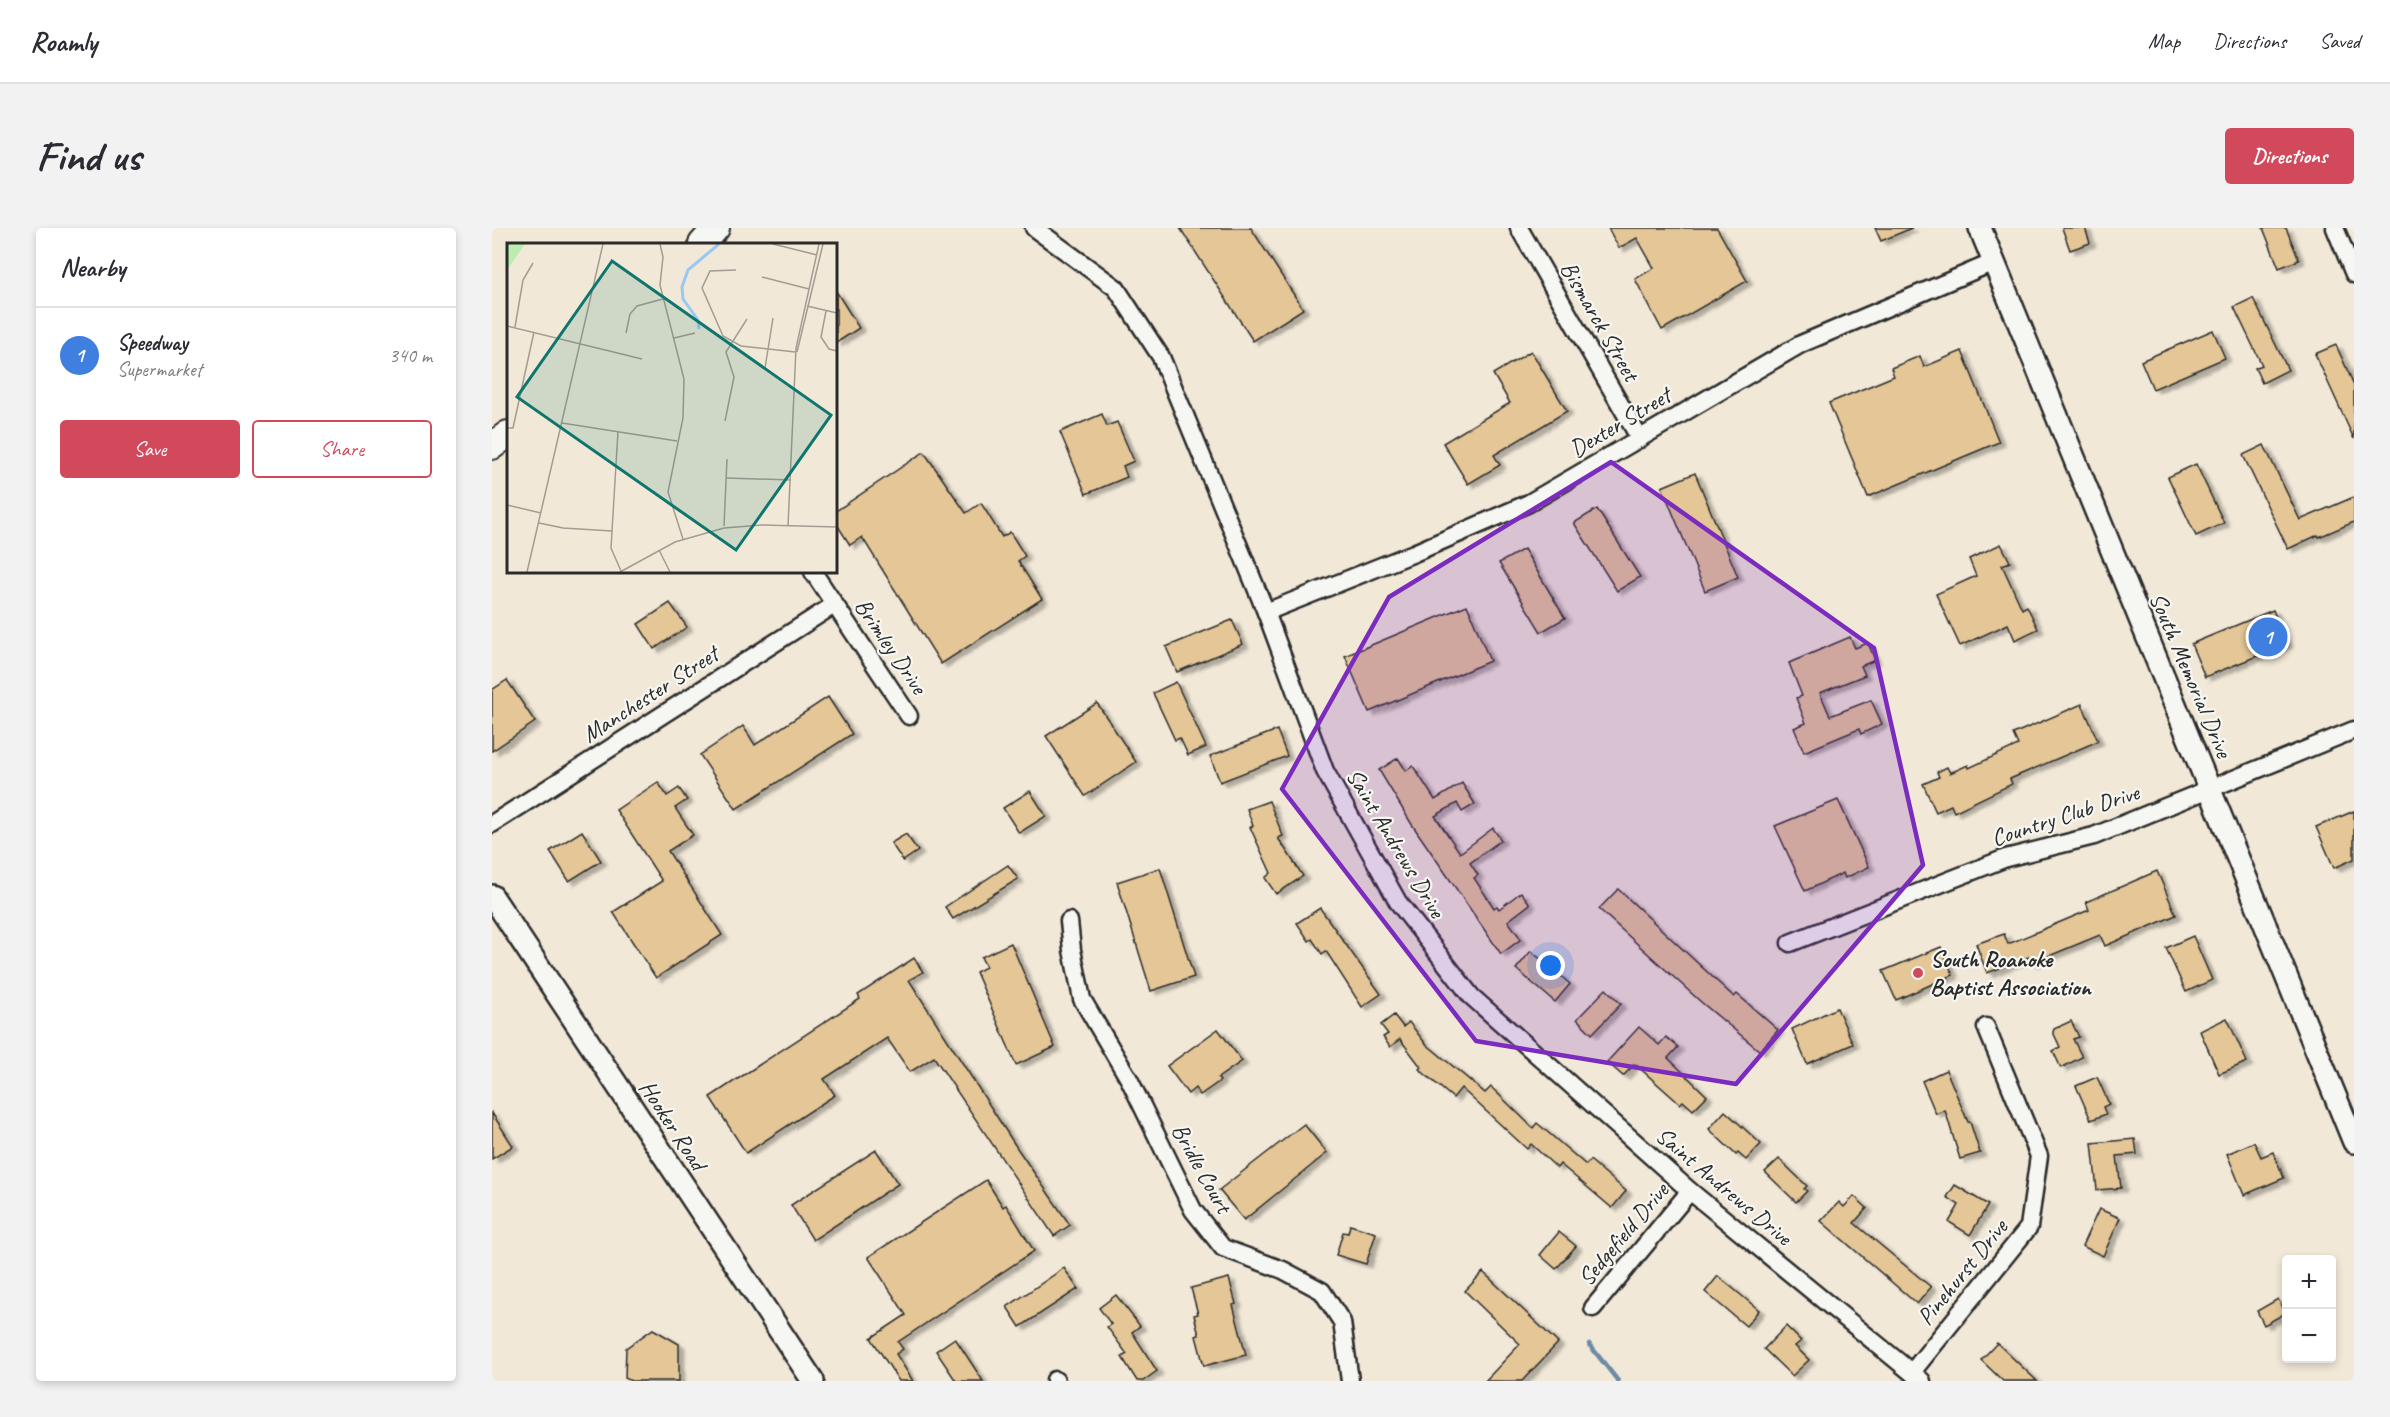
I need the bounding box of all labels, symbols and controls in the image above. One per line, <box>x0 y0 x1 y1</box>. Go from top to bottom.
text: Roamly <box>30 24 97 59</box>
text: Map <box>2148 28 2180 54</box>
text: Directions <box>2213 28 2286 54</box>
text: Saved <box>2319 28 2360 54</box>
button: Directions <box>2225 128 2354 184</box>
text: Find us <box>36 130 141 183</box>
inset map <box>507 243 837 573</box>
text: Nearby <box>60 251 125 284</box>
street label: Bismarck Street <box>1554 256 1647 388</box>
text: Speedway <box>117 329 188 357</box>
text: 1 <box>75 343 84 368</box>
text: 340 m <box>389 343 432 368</box>
text: Supermarket <box>117 357 202 382</box>
street label: Dexter Street <box>1564 379 1679 464</box>
button: Save <box>60 420 240 478</box>
button: Share <box>252 420 432 478</box>
street label: South Memorial Drive <box>2143 588 2240 764</box>
street label: Brimley Drive <box>848 592 935 701</box>
pin: 1 <box>2248 614 2288 660</box>
street label: Manchester Street <box>576 637 726 749</box>
street label: Saint Andrews Drive <box>1340 763 1453 925</box>
street label: Country Club Drive <box>1987 776 2145 853</box>
place label: South Roanoke Baptist Association <box>1930 944 2093 1002</box>
your location <box>1536 951 1565 980</box>
marker: South Roanoke Baptist Association <box>1911 966 1925 980</box>
street label: Hooker Road <box>633 1074 715 1179</box>
street label: Bridle Court <box>1165 1118 1240 1220</box>
street label: Saint Andrews Drive <box>1650 1120 1800 1253</box>
street label: Sedgefield Drive <box>1571 1175 1676 1292</box>
street label: Pinehurst Drive <box>1910 1211 2015 1331</box>
map controls <box>2282 1255 2336 1363</box>
button: + <box>2282 1255 2336 1309</box>
button: − <box>2282 1309 2336 1363</box>

